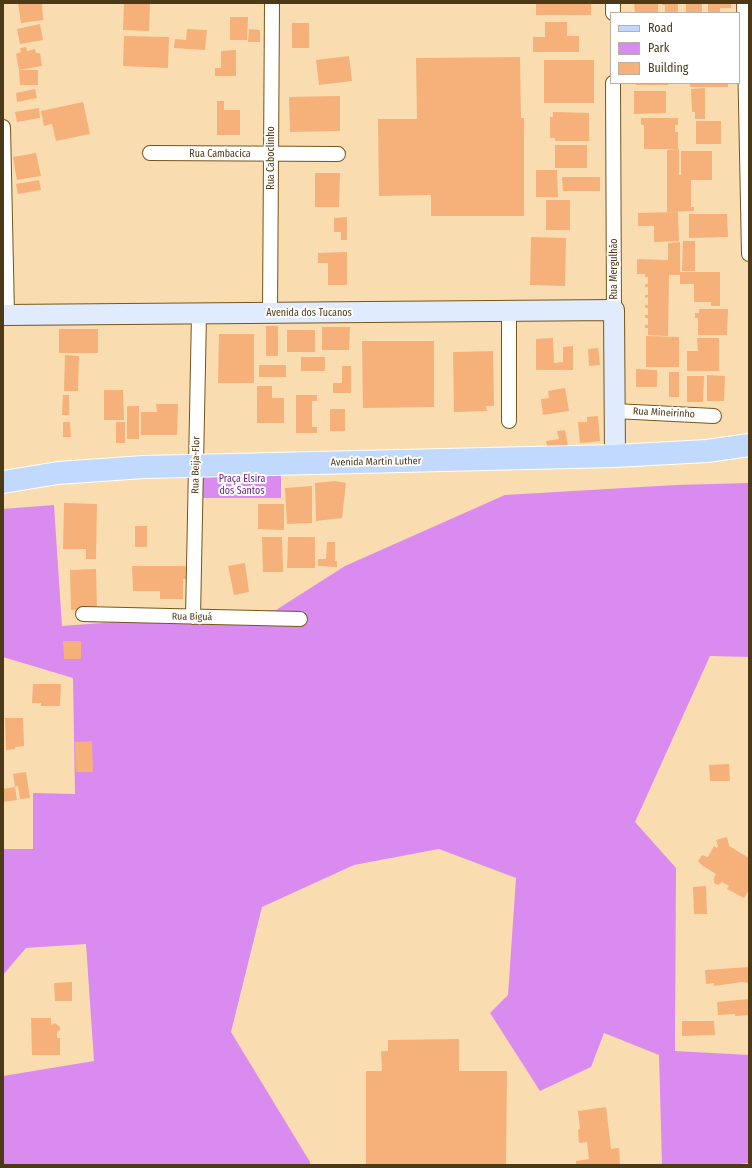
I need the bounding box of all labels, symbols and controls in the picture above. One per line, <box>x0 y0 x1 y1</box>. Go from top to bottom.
legend <box>610 12 740 84</box>
text: Road <box>648 21 673 35</box>
text: Park <box>648 41 669 55</box>
text: Building <box>648 61 688 75</box>
street label: Rua Caboclinho <box>265 126 277 190</box>
street label: Rua Cambacica <box>189 148 251 160</box>
street label: Rua Mergulhão <box>608 238 620 300</box>
street label: Avenida dos Tucanos <box>266 307 352 319</box>
street label: Rua Mineirinho <box>633 405 695 421</box>
street label: Rua Beija-Flor <box>189 436 203 494</box>
street label: Avenida Martin Luther <box>331 455 421 469</box>
park label: Praça Elsira dos Santos <box>219 473 265 496</box>
street label: Rua Biguá <box>172 611 212 623</box>

